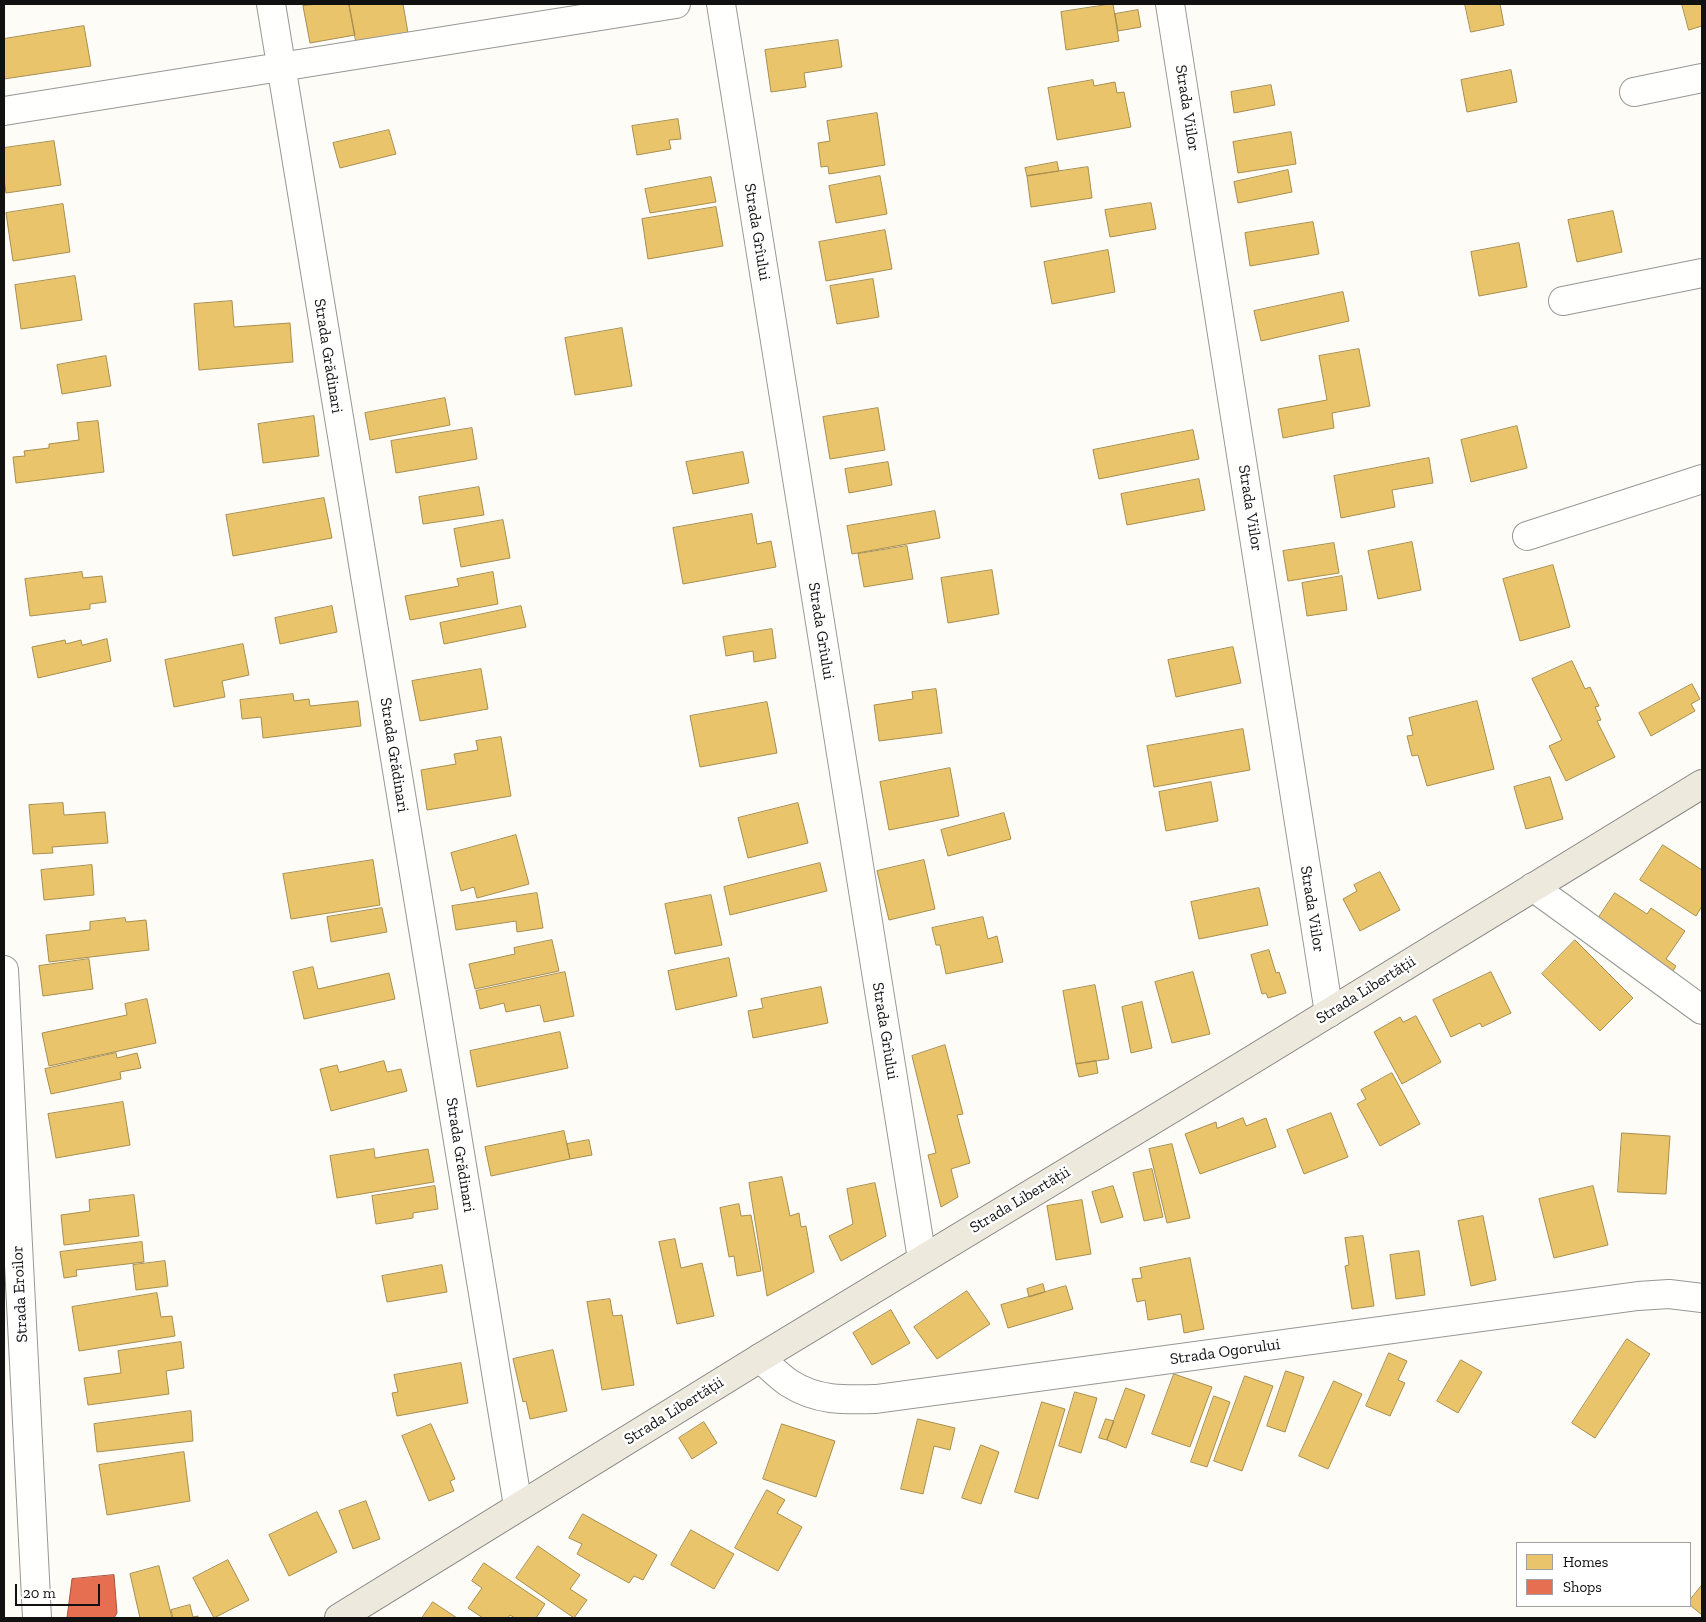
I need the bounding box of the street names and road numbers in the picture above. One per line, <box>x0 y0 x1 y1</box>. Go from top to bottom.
street label: Strada Viilor <box>1171 63 1203 153</box>
street label: Strada Grîului <box>740 182 774 282</box>
street label: Strada Grădinari <box>309 297 347 415</box>
street label: Strada Viilor <box>1234 463 1266 553</box>
street label: Strada Grîului <box>804 581 838 681</box>
street label: Strada Grădinari <box>375 696 413 814</box>
street label: Strada Viilor <box>1296 864 1328 954</box>
street label: Strada Libertății <box>1313 952 1419 1028</box>
street label: Strada Grîului <box>868 981 902 1081</box>
street label: Strada Grădinari <box>441 1096 479 1214</box>
street label: Strada Libertății <box>966 1163 1074 1237</box>
street label: Strada Eroilor <box>8 1245 32 1343</box>
street label: Strada Ogorului <box>1169 1335 1281 1369</box>
street label: Strada Libertății <box>621 1373 727 1449</box>

